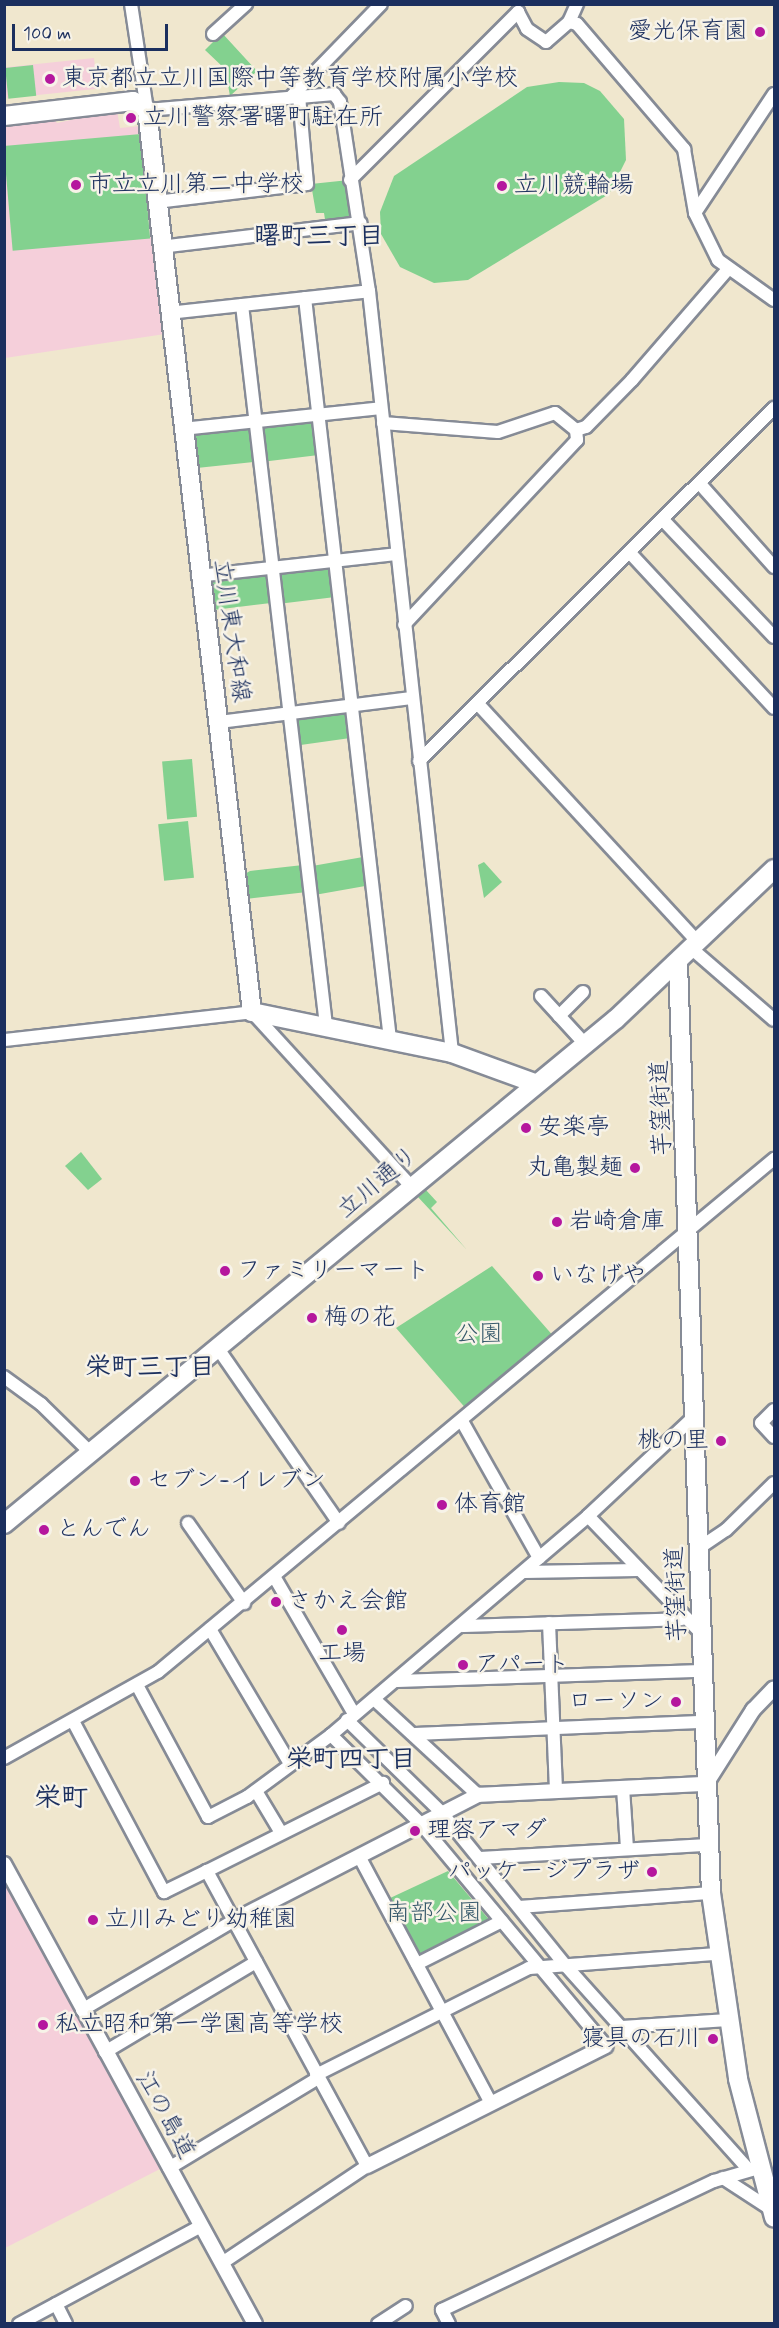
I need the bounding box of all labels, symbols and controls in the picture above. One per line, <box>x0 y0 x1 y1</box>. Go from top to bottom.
scale bar <box>15 12 171 50</box>
place label: 愛光保育園 <box>628 18 748 46</box>
text: 100 m <box>23 22 71 46</box>
marker: 愛光保育園 <box>753 25 767 39</box>
place label: 東京都立立川国際中等教育学校附属小学校 <box>62 65 518 93</box>
marker: 東京都立立川国際中等教育学校附属小学校 <box>43 72 57 86</box>
place label: 立川警察署曙町駐在所 <box>143 104 383 132</box>
marker: 立川警察署曙町駐在所 <box>124 111 138 125</box>
place label: 市立立川第二中学校 <box>88 171 304 199</box>
place label: 立川競輪場 <box>514 172 634 200</box>
marker: 市立立川第二中学校 <box>69 178 83 192</box>
marker: 立川競輪場 <box>495 179 509 193</box>
district label: 曙町三丁目 <box>254 222 384 254</box>
street label: 立川東大和線 <box>207 558 255 704</box>
street label: 芋窪街道 <box>646 1060 678 1156</box>
place label: 安楽亭 <box>538 1114 610 1142</box>
marker: 安楽亭 <box>519 1121 533 1135</box>
street label: 立川通り <box>332 1141 424 1225</box>
place label: 丸亀製麺 <box>527 1154 623 1182</box>
marker: 丸亀製麺 <box>628 1161 642 1175</box>
place label: 岩崎倉庫 <box>569 1208 665 1236</box>
marker: 岩崎倉庫 <box>550 1215 564 1229</box>
place label: ファミリーマート <box>237 1257 429 1285</box>
place label: いなげや <box>550 1262 646 1290</box>
marker: ファミリーマート <box>218 1264 232 1278</box>
marker: いなげや <box>531 1269 545 1283</box>
place label: 梅の花 <box>324 1304 396 1332</box>
marker: 梅の花 <box>305 1311 319 1325</box>
park label: 公園 <box>455 1321 503 1349</box>
district label: 栄町三丁目 <box>85 1353 215 1385</box>
place label: 桃の里 <box>637 1427 709 1455</box>
marker: 桃の里 <box>714 1434 728 1448</box>
place label: セブン-イレブン <box>147 1467 326 1495</box>
marker: セブン-イレブン <box>128 1474 142 1488</box>
place label: 体育館 <box>454 1491 526 1519</box>
marker: 体育館 <box>435 1498 449 1512</box>
place label: とんでん <box>56 1516 152 1544</box>
marker: とんでん <box>37 1523 51 1537</box>
street label: 芋窪街道 <box>661 1546 693 1642</box>
place label: さかえ会館 <box>288 1588 408 1616</box>
marker: さかえ会館 <box>269 1595 283 1609</box>
marker: 工場 <box>335 1623 349 1637</box>
place label: 工場 <box>318 1640 366 1668</box>
place label: アパート <box>475 1651 571 1679</box>
marker: アパート <box>456 1658 470 1672</box>
place label: ローソン <box>568 1688 664 1716</box>
marker: ローソン <box>669 1695 683 1709</box>
district label: 栄町四丁目 <box>286 1745 416 1777</box>
district label: 栄町 <box>34 1783 88 1815</box>
place label: 理容アマダ <box>427 1817 547 1845</box>
marker: 理容アマダ <box>408 1824 422 1838</box>
place label: パッケージプラザ <box>448 1858 640 1886</box>
marker: パッケージプラザ <box>645 1865 659 1879</box>
park label: 南部公園 <box>386 1900 482 1928</box>
place label: 立川みどり幼稚園 <box>105 1906 297 1934</box>
marker: 立川みどり幼稚園 <box>86 1913 100 1927</box>
place label: 私立昭和第一学園高等学校 <box>55 2011 343 2039</box>
marker: 私立昭和第一学園高等学校 <box>36 2018 50 2032</box>
place label: 寝具の石川 <box>581 2025 701 2053</box>
marker: 寝具の石川 <box>706 2032 720 2046</box>
street label: 江の島道 <box>129 2066 201 2164</box>

